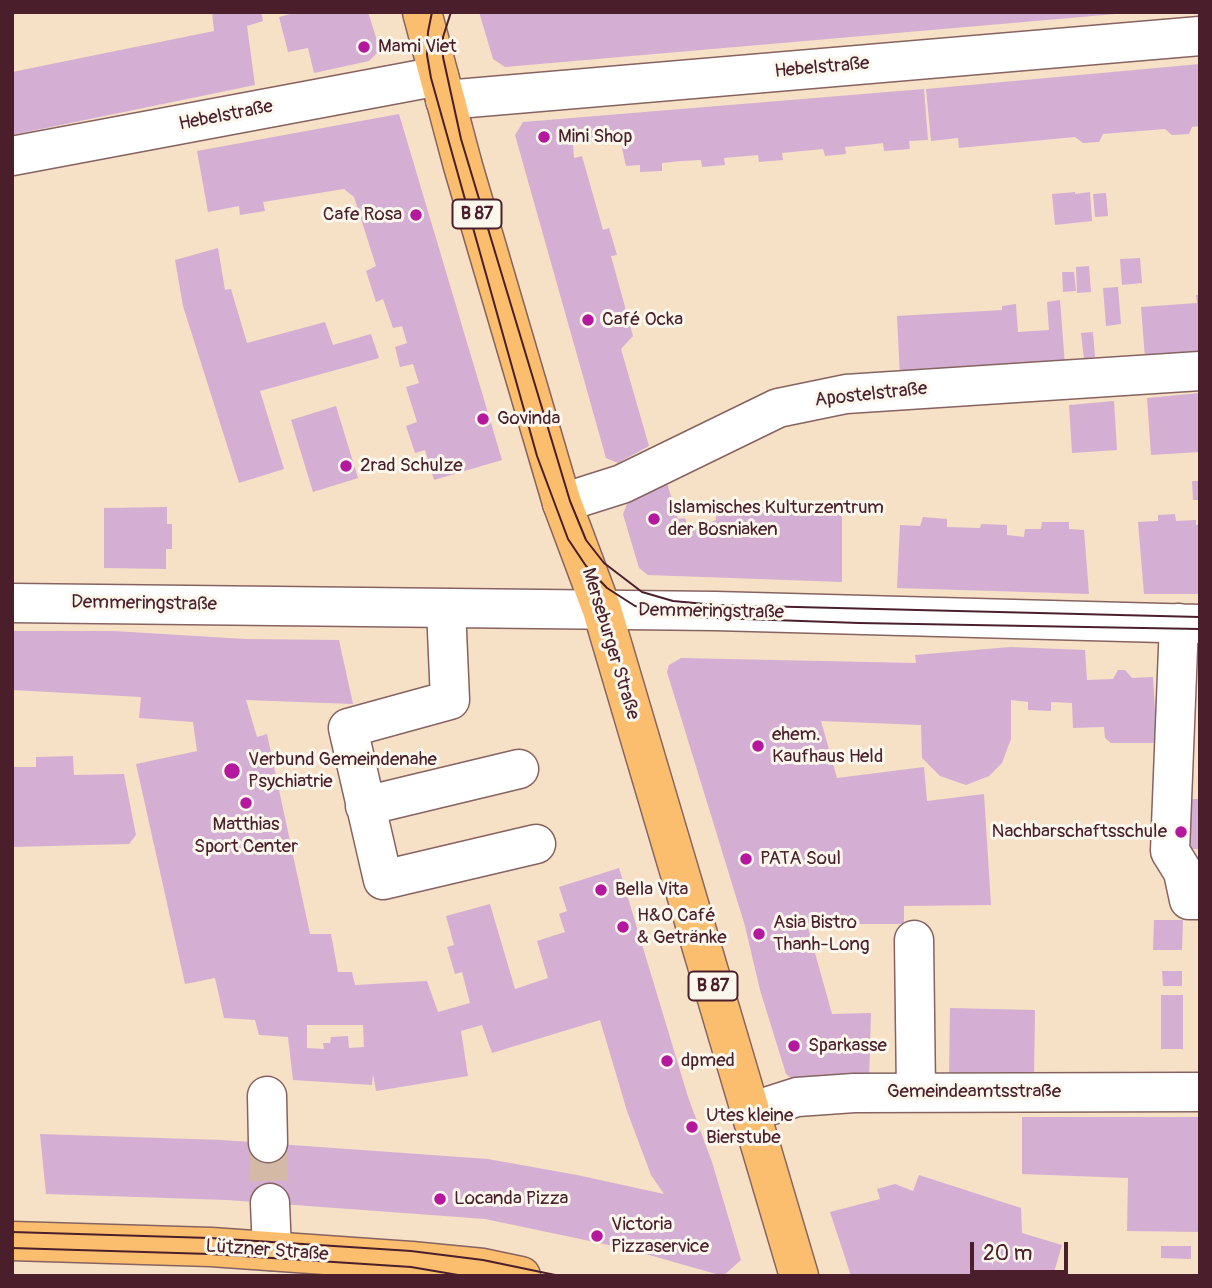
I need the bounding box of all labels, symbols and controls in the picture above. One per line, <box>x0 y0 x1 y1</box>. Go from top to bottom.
place label: Mami Viet <box>378 36 457 58</box>
marker: Mami Viet <box>356 39 372 55</box>
street label: Hebelstraße <box>774 52 870 84</box>
street label: Hebelstraße <box>177 96 275 136</box>
place label: Mini Shop <box>558 126 632 148</box>
marker: Mini Shop <box>536 129 552 145</box>
road number: B 87 <box>452 200 502 229</box>
place label: Cafe Rosa <box>323 204 402 226</box>
marker: Cafe Rosa <box>408 207 424 223</box>
place label: Café Ocka <box>602 309 683 331</box>
marker: Café Ocka <box>580 312 596 328</box>
street label: Apostelstraße <box>814 378 928 412</box>
place label: Govinda <box>497 408 560 430</box>
marker: Govinda <box>475 411 491 427</box>
place label: 2rad Schulze <box>360 455 463 477</box>
marker: 2rad Schulze <box>338 458 354 474</box>
place label: Islamisches Kulturzentrum der Bosniaken <box>668 497 884 541</box>
marker: Islamisches Kulturzentrum der Bosniaken <box>646 511 662 527</box>
street label: Merseburger Straße <box>576 565 644 723</box>
street label: Demmeringstraße <box>71 591 217 617</box>
street label: Demmeringstraße <box>638 599 784 625</box>
place label: ehem. Kaufhaus Held <box>772 724 883 768</box>
marker: ehem. Kaufhaus Held <box>750 738 766 754</box>
place label: Verbund Gemeindenahe Psychiatrie <box>248 749 437 793</box>
marker: Verbund Gemeindenahe Psychiatrie <box>222 761 242 781</box>
marker: Matthias Sport Center <box>238 795 254 811</box>
place label: Matthias Sport Center <box>194 814 298 858</box>
place label: Nachbarschaftsschule <box>992 821 1167 843</box>
marker: Nachbarschaftsschule <box>1173 824 1189 840</box>
place label: PATA Soul <box>760 848 841 870</box>
marker: PATA Soul <box>738 851 754 867</box>
place label: Bella Vita <box>615 879 688 901</box>
marker: Bella Vita <box>593 882 609 898</box>
place label: H&O Café & Getränke <box>637 905 727 949</box>
place label: Asia Bistro Thanh-Long <box>773 912 870 956</box>
marker: H&O Café & Getränke <box>615 919 631 935</box>
marker: Asia Bistro Thanh-Long <box>751 926 767 942</box>
road number: B 87 <box>688 972 738 1001</box>
place label: Sparkasse <box>808 1035 887 1057</box>
marker: Sparkasse <box>786 1038 802 1054</box>
place label: dpmed <box>681 1050 735 1072</box>
marker: dpmed <box>659 1053 675 1069</box>
street label: Gemeindeamtsstraße <box>887 1081 1061 1103</box>
place label: Utes kleine Bierstube <box>706 1105 793 1149</box>
marker: Utes kleine Bierstube <box>684 1119 700 1135</box>
place label: Locanda Pizza <box>454 1188 568 1210</box>
marker: Locanda Pizza <box>432 1191 448 1207</box>
place label: Victoria Pizzaservice <box>611 1214 709 1258</box>
marker: Victoria Pizzaservice <box>589 1228 605 1244</box>
scale bar <box>974 1228 1072 1272</box>
street label: Lützner Straße <box>205 1235 329 1267</box>
text: 20 m <box>983 1240 1032 1267</box>

